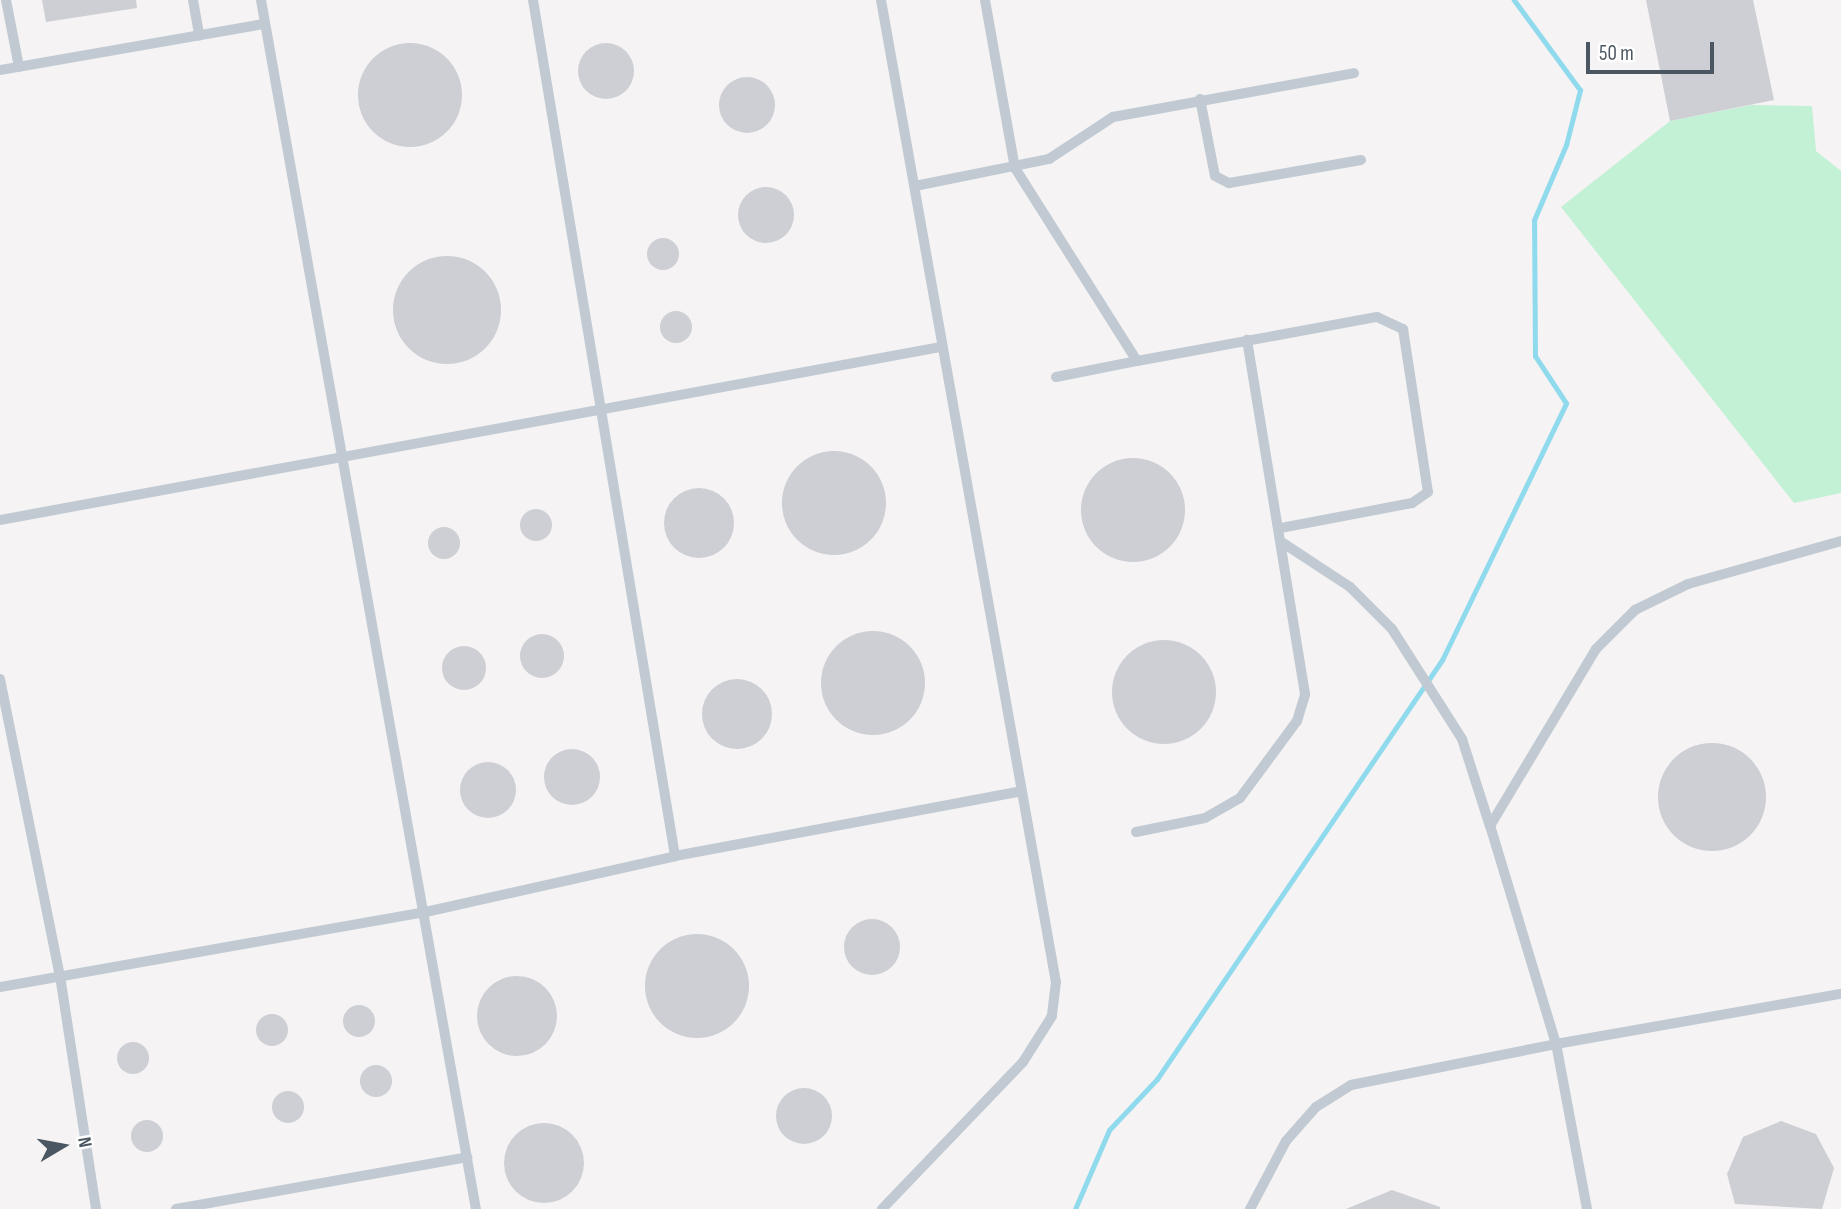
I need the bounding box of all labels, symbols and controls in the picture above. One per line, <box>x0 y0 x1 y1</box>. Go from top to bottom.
scale bar <box>1589 28 1717 72</box>
text: 50 m <box>1599 41 1634 66</box>
north arrow <box>28 1111 98 1181</box>
text: N <box>72 1135 96 1149</box>

